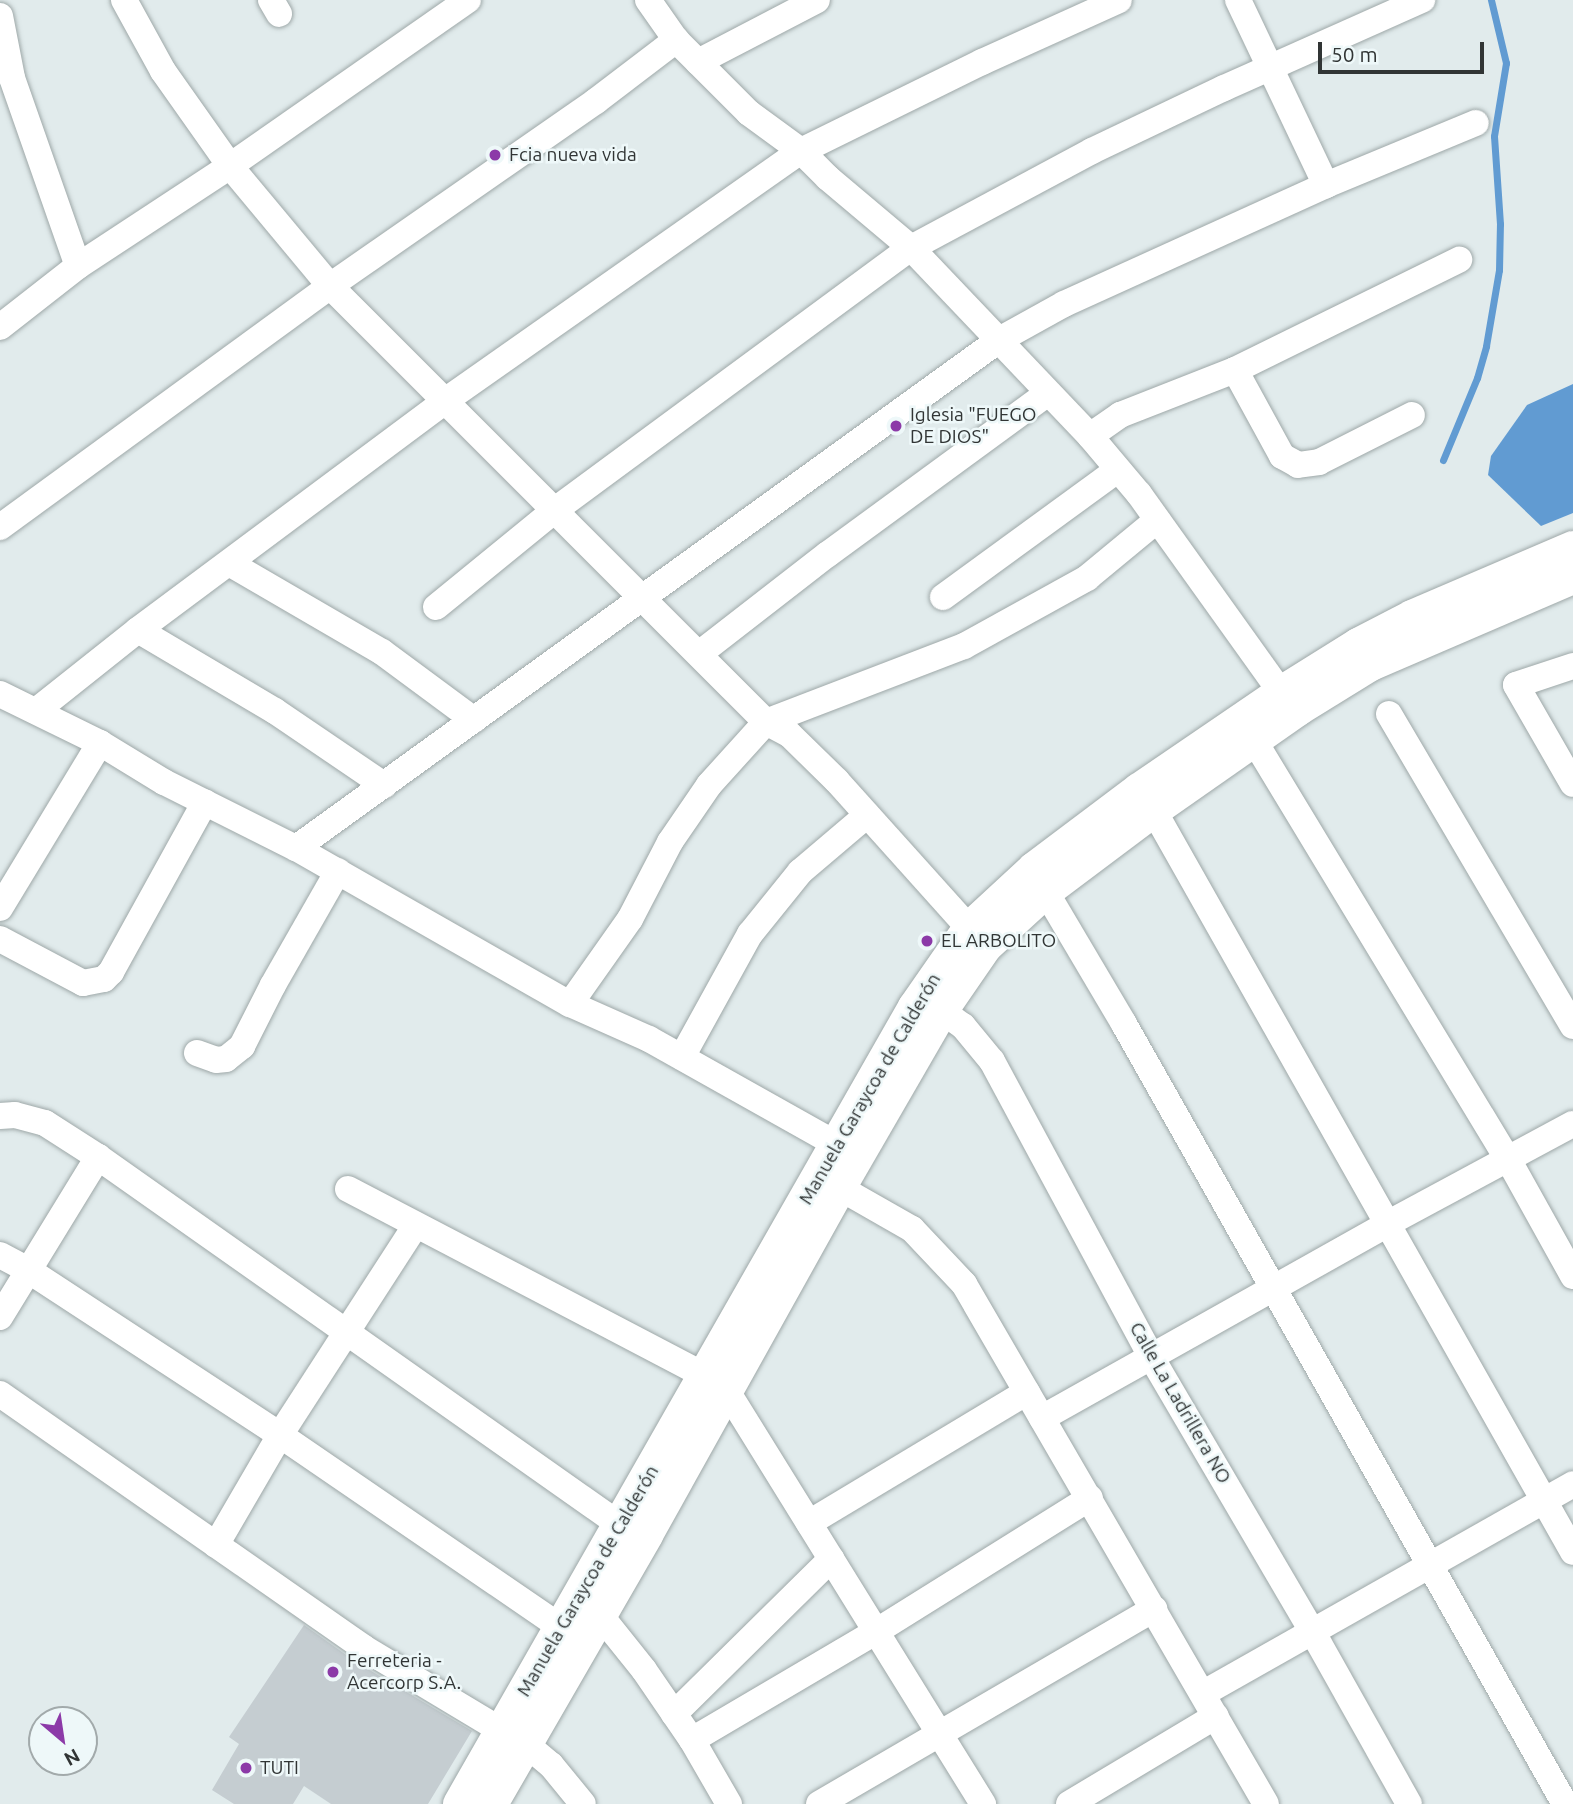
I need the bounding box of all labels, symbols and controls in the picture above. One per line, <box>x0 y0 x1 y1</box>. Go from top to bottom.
scale bar <box>1321 28 1487 72</box>
text: 50 m <box>1331 42 1378 66</box>
place label: Fcia nueva vida <box>509 144 637 166</box>
marker: Fcia nueva vida <box>487 147 503 163</box>
place label: Iglesia "FUEGO DE DIOS" <box>910 404 1037 448</box>
marker: Iglesia "FUEGO DE DIOS" <box>888 418 904 434</box>
place label: EL ARBOLITO <box>941 930 1056 952</box>
marker: EL ARBOLITO <box>919 933 935 949</box>
street label: Manuela Garaycoa de Calderón <box>794 969 946 1209</box>
street label: Calle La Ladrillera NO <box>1125 1318 1235 1488</box>
street label: Manuela Garaycoa de Calderón <box>512 1461 664 1701</box>
place label: Ferreteria - Acercorp S.A. <box>347 1650 461 1694</box>
marker: Ferreteria - Acercorp S.A. <box>325 1664 341 1680</box>
north arrow <box>28 1706 98 1776</box>
text: N <box>61 1745 84 1771</box>
place label: TUTI <box>260 1757 299 1779</box>
marker: TUTI <box>238 1760 254 1776</box>

